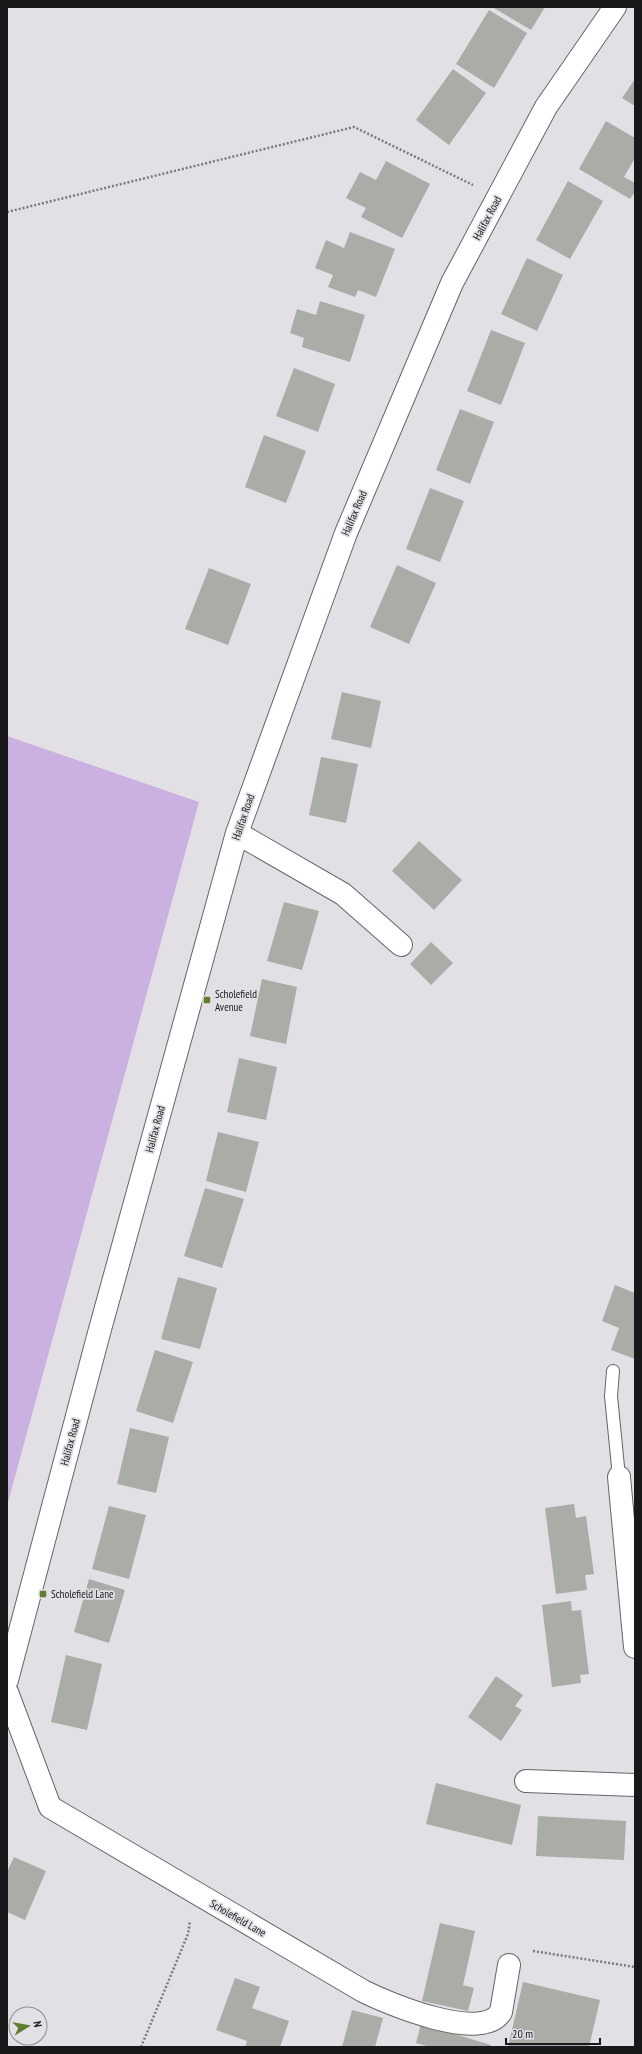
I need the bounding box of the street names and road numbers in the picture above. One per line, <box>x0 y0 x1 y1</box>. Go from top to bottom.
street label: Halifax Road <box>470 193 505 242</box>
street label: Halifax Road <box>338 488 370 538</box>
street label: Halifax Road <box>229 792 257 842</box>
street label: Halifax Road <box>142 1104 168 1154</box>
street label: Halifax Road <box>57 1417 83 1467</box>
street label: Scholefield Lane <box>207 1896 269 1940</box>

